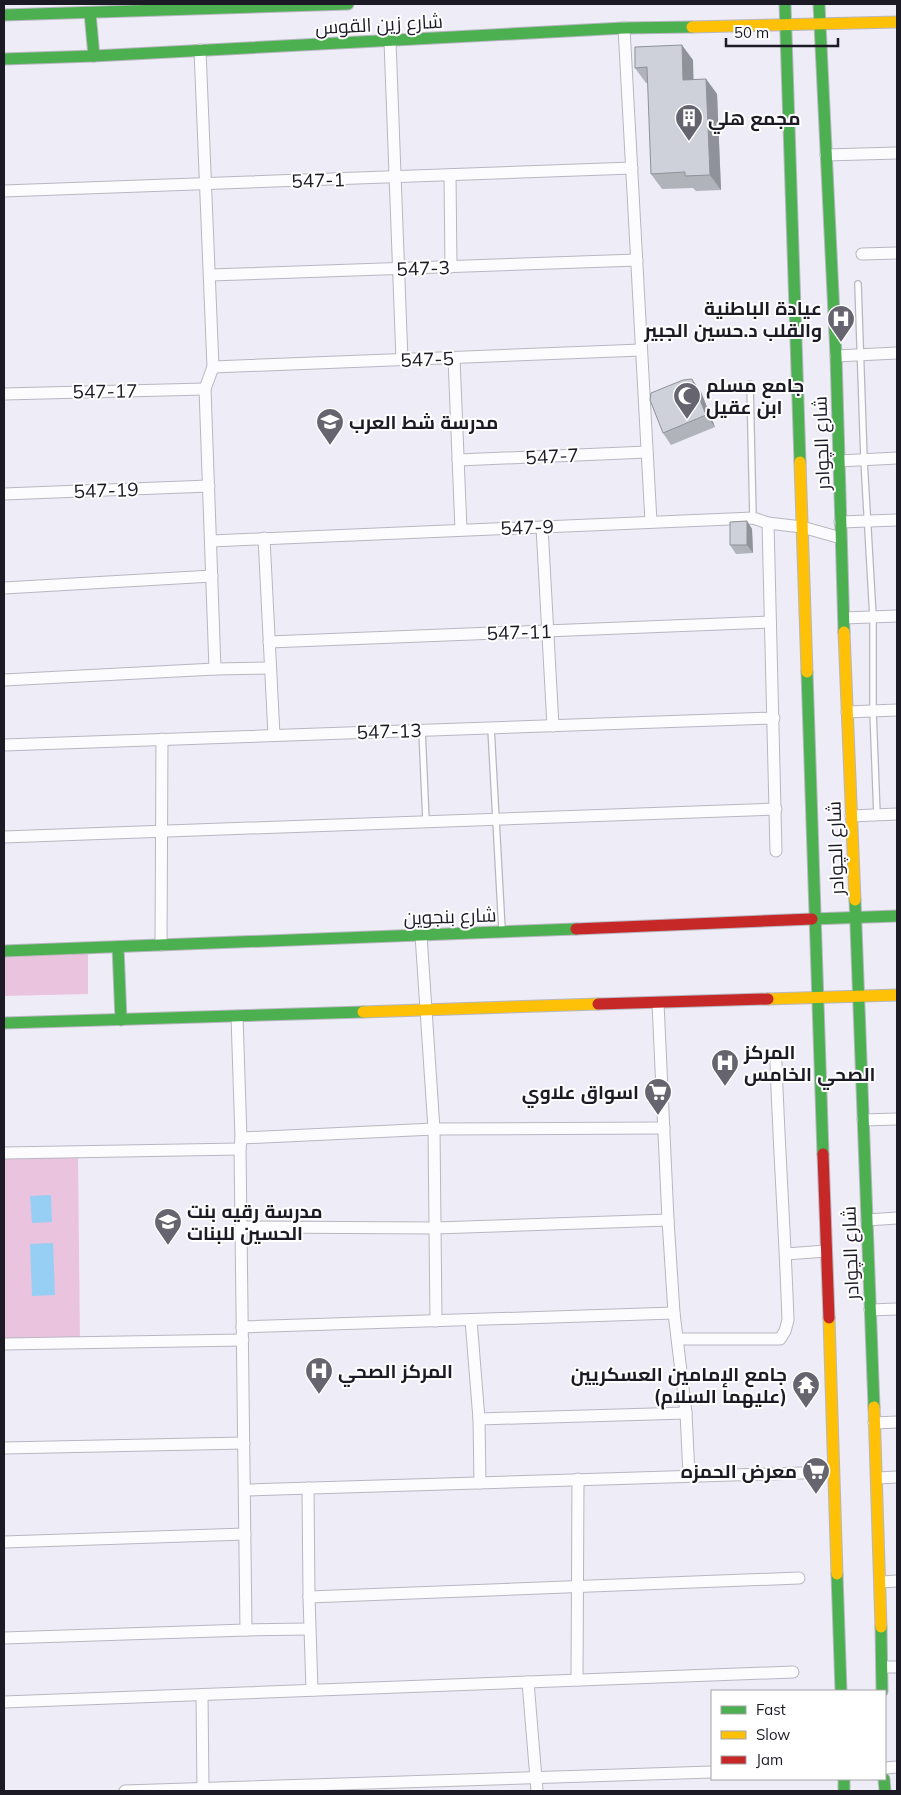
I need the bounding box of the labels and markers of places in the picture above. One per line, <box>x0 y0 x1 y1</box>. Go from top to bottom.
building icon: مجمع هلي <box>674 103 704 142</box>
place label: مجمع هلي <box>708 106 800 134</box>
place label: عيادة الباطنية والقلب د.حسين الجبير <box>643 296 822 342</box>
hospital icon: عيادة الباطنية والقلب د.حسين الجبير <box>826 304 856 343</box>
place label: جامع مسلم ابن عقيل <box>706 373 804 419</box>
mosque icon: جامع مسلم ابن عقيل <box>672 381 702 420</box>
school or university icon: مدرسة شط العرب <box>315 407 345 446</box>
place label: مدرسة شط العرب <box>349 410 498 434</box>
place label: المركز الصحي الخامس <box>743 1040 875 1090</box>
hospital icon: المركز الصحي الخامس <box>710 1048 740 1087</box>
supermarket icon: اسواق علاوي <box>643 1077 673 1116</box>
place label: اسواق علاوي <box>522 1080 639 1108</box>
place label: مدرسة رقيه بنت الحسين للبنات <box>187 1199 323 1245</box>
school or university icon: مدرسة رقيه بنت الحسين للبنات <box>153 1207 183 1246</box>
hospital icon: المركز الصحي <box>304 1356 334 1395</box>
place label: المركز الصحي <box>338 1359 453 1387</box>
place label: جامع الإمامين العسكريين (عليهما السلام) <box>571 1362 787 1410</box>
temple icon: جامع الإمامين العسكريين (عليهما السلام) <box>791 1370 821 1409</box>
supermarket icon: معرض الحمزه <box>801 1456 831 1495</box>
place label: معرض الحمزه <box>681 1459 797 1483</box>

